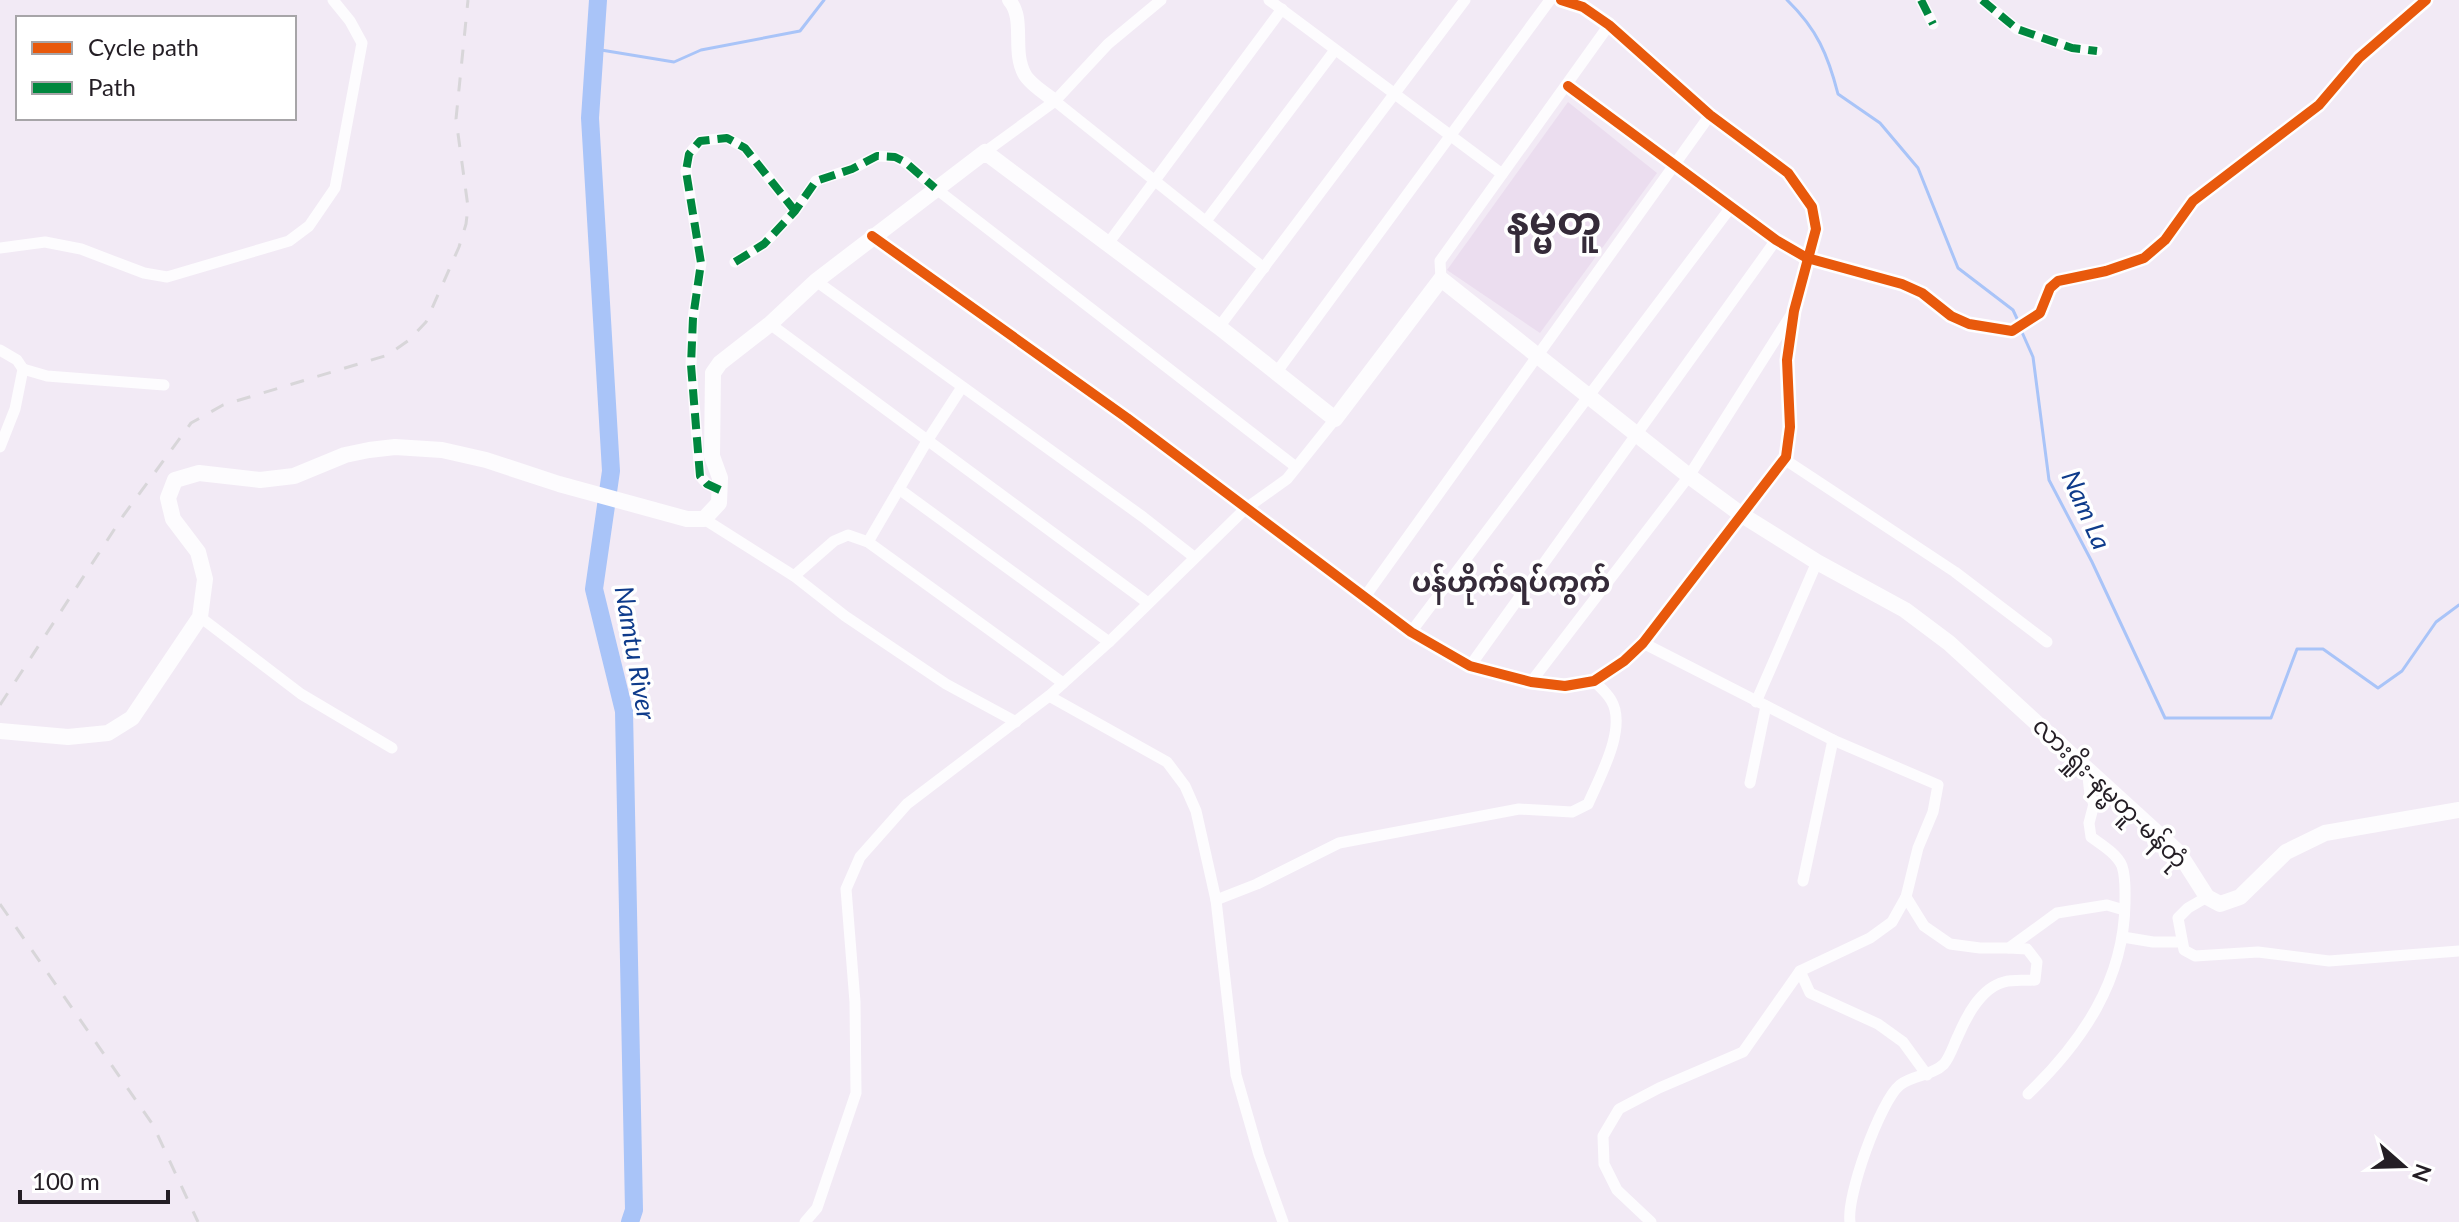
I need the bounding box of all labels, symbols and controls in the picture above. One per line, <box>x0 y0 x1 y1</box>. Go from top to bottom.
legend <box>16 16 296 120</box>
text: Cycle path <box>88 32 199 61</box>
text: Path <box>88 72 136 101</box>
district label: နမ္မတူ <box>1507 196 1601 254</box>
water label: Nam La <box>2055 465 2118 554</box>
district label: ပန်ဟိုက်ရပ်ကွက် <box>1412 563 1610 605</box>
water label: Namtu River <box>608 583 664 723</box>
street label: လားရှိုး-နမ္မတူ-မန်တုံ <box>2023 711 2195 878</box>
north arrow <box>2363 1126 2443 1206</box>
scale bar <box>20 1154 168 1204</box>
text: N <box>2407 1160 2438 1186</box>
text: 100 m <box>32 1166 100 1195</box>

